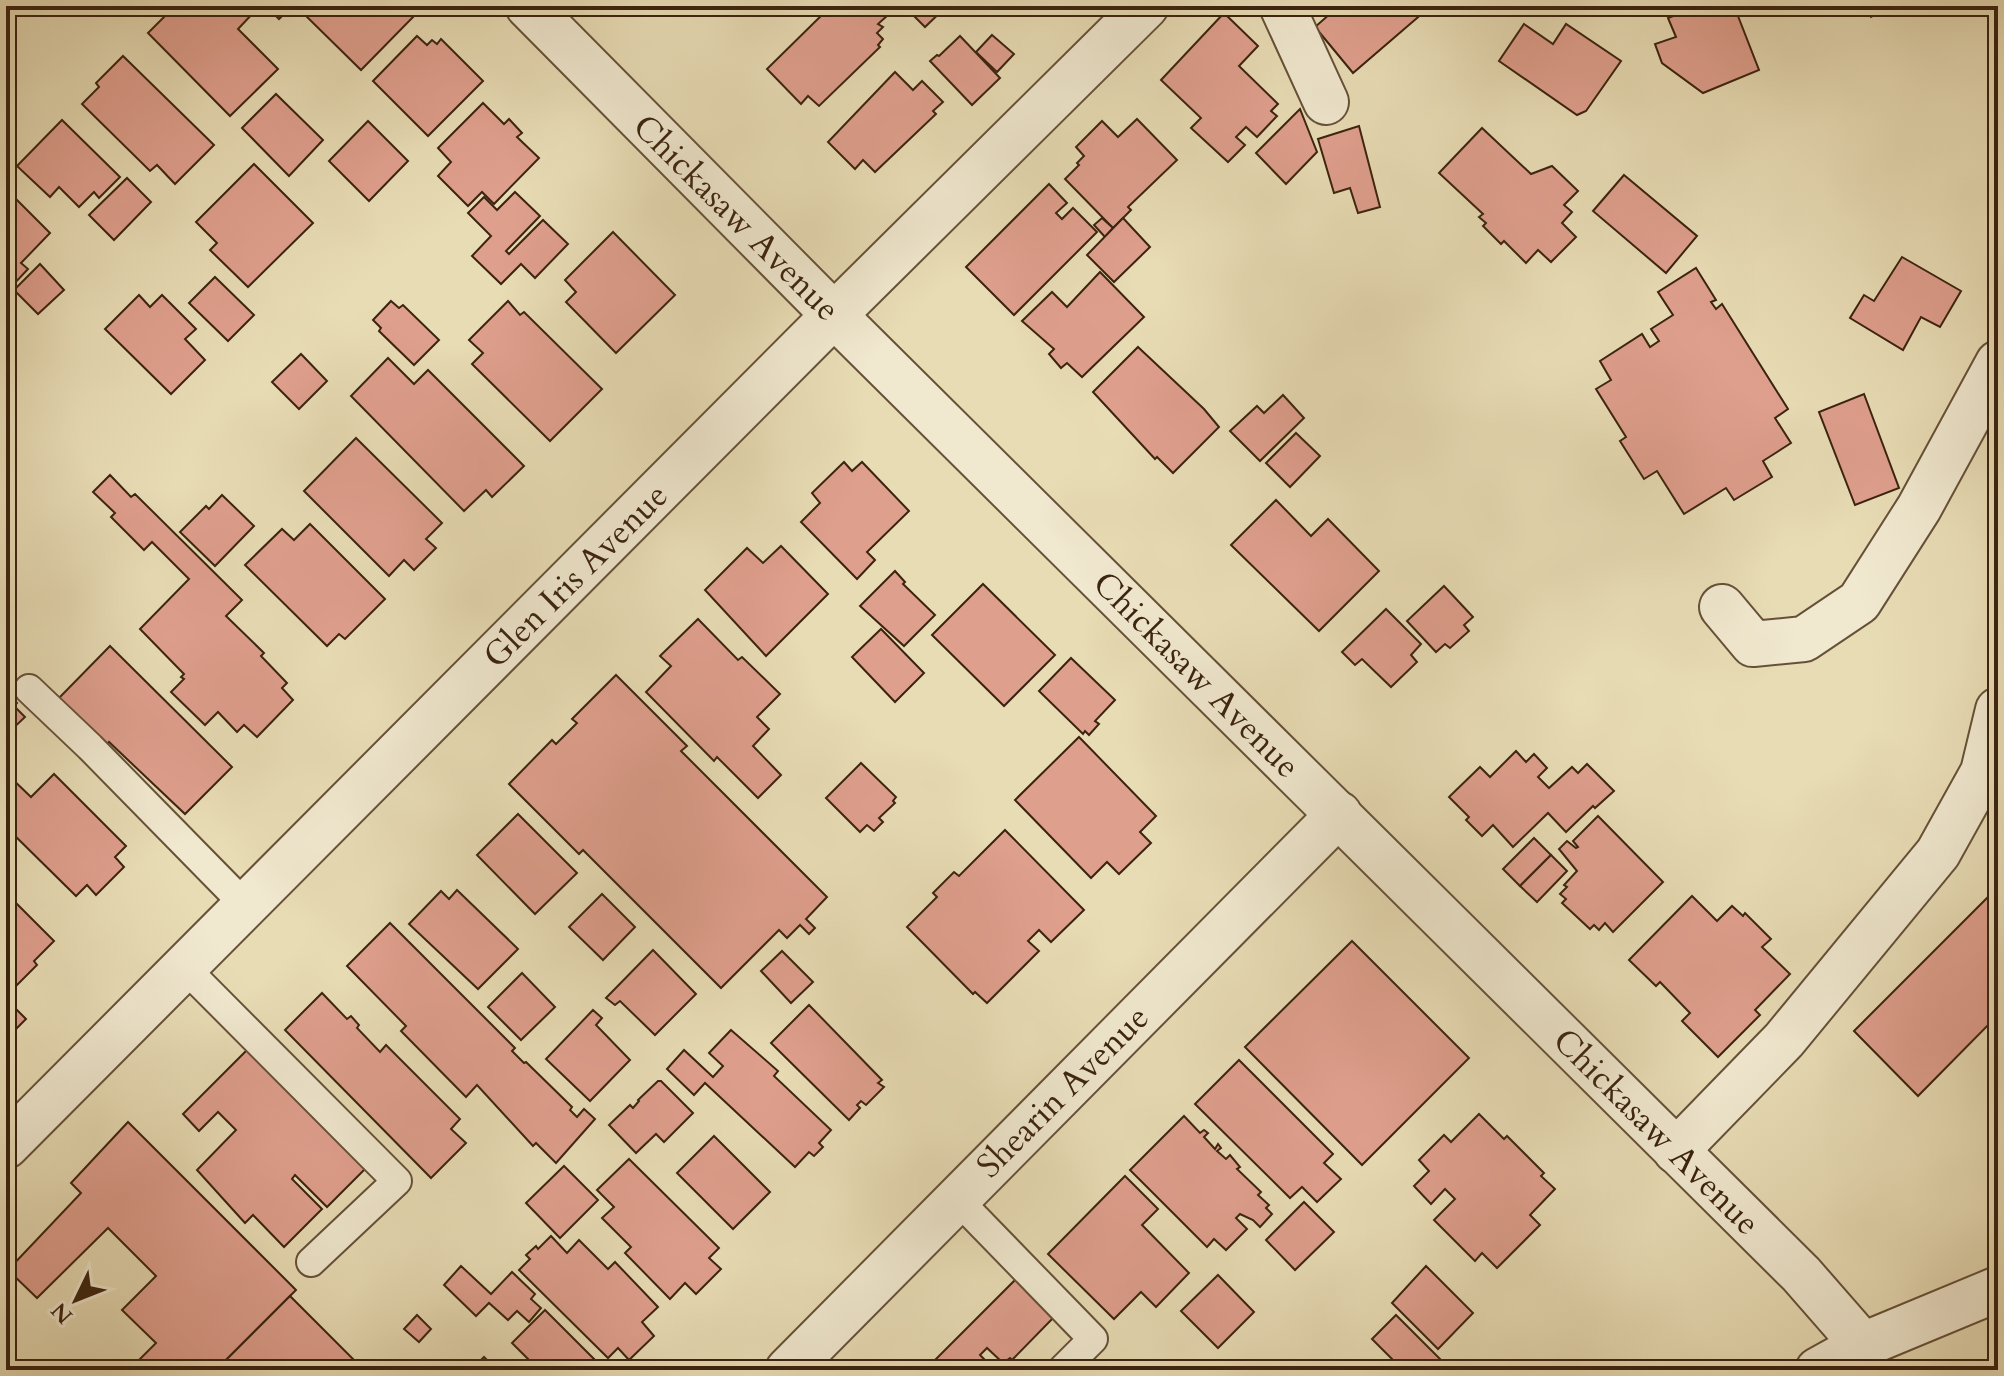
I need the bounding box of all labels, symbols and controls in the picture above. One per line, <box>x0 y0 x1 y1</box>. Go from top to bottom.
street label: Chickasaw Avenue <box>623 104 850 331</box>
street label: Glen Iris Avenue <box>473 473 678 678</box>
street label: Chickasaw Avenue <box>1083 561 1310 788</box>
street label: Shearin Avenue <box>966 995 1159 1188</box>
street label: Chickasaw Avenue <box>1543 1018 1770 1245</box>
north arrow <box>36 1260 116 1340</box>
text: N <box>45 1296 80 1330</box>

